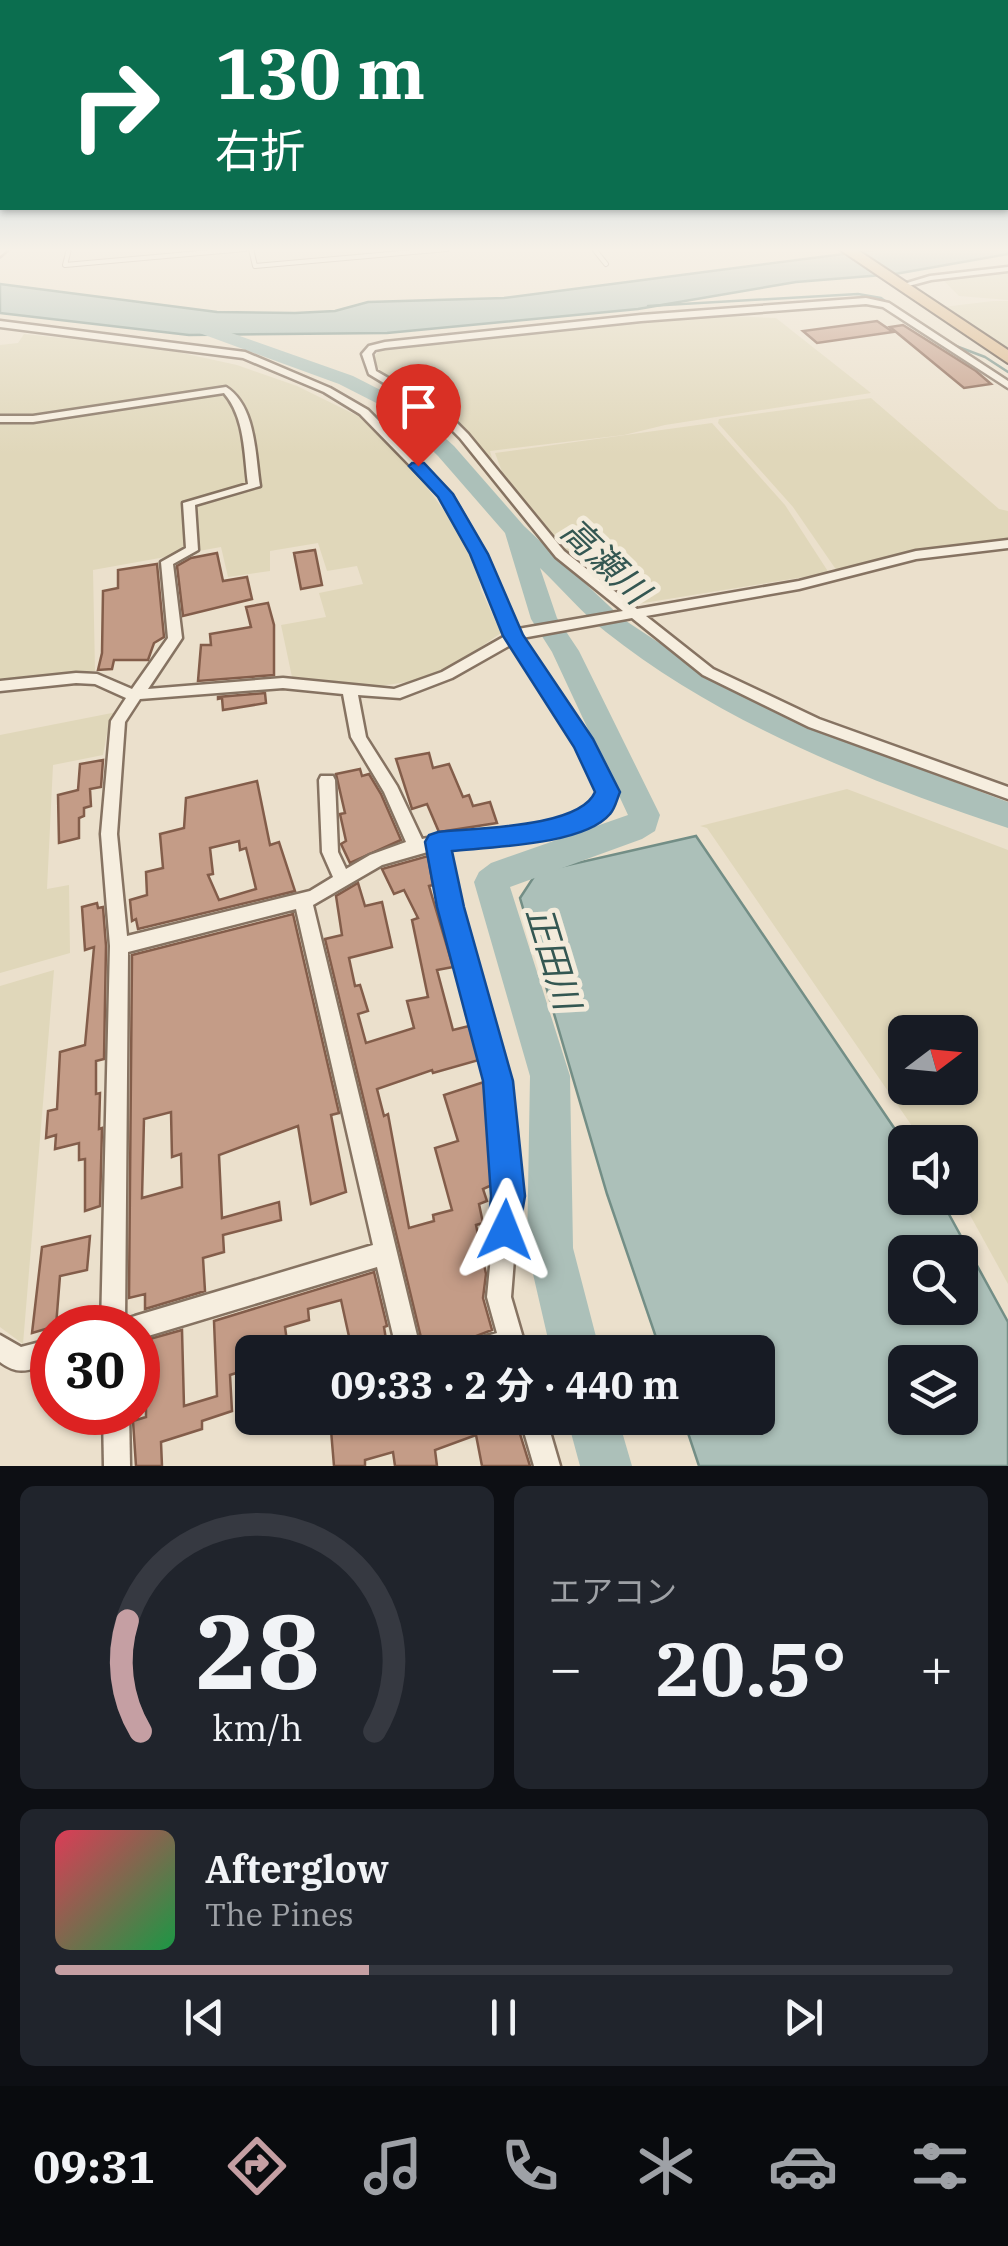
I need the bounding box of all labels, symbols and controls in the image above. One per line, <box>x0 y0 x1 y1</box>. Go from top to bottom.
text: 130 m <box>215 27 425 118</box>
icon: right <box>50 40 180 170</box>
text: 右折 <box>215 121 305 179</box>
pin <box>376 364 461 467</box>
icon: arrive <box>391 379 446 434</box>
water label: 高瀬川 <box>552 507 662 616</box>
water label: 正田川 <box>517 901 592 1018</box>
north arrow <box>888 1015 978 1105</box>
map controls <box>888 1015 978 1435</box>
button: sound <box>888 1125 978 1215</box>
position arrow <box>453 1178 557 1282</box>
button: search <box>888 1235 978 1325</box>
speed limit sign: 30 <box>30 1305 160 1435</box>
button: layers <box>888 1345 978 1435</box>
text: 09:33 · 2 分 · 440 m <box>331 1360 679 1409</box>
text: エアコン <box>549 1570 677 1612</box>
text: 28 <box>195 1582 319 1718</box>
text: 20.5° <box>655 1619 847 1717</box>
text: − <box>549 1632 582 1703</box>
text: + <box>920 1632 953 1703</box>
text: km/h <box>212 1704 302 1751</box>
text: Afterglow <box>205 1844 389 1893</box>
text: The Pines <box>205 1893 354 1935</box>
icon: previous <box>177 1990 232 2045</box>
icon: pause <box>476 1990 531 2045</box>
icon: next <box>776 1990 831 2045</box>
icon: directions <box>222 2131 292 2201</box>
icon: music <box>358 2131 428 2201</box>
icon: phone <box>495 2131 565 2201</box>
icon: climate <box>631 2131 701 2201</box>
icon: car <box>768 2131 838 2201</box>
icon: filters <box>905 2131 975 2201</box>
text: 09:31 <box>33 2137 155 2195</box>

